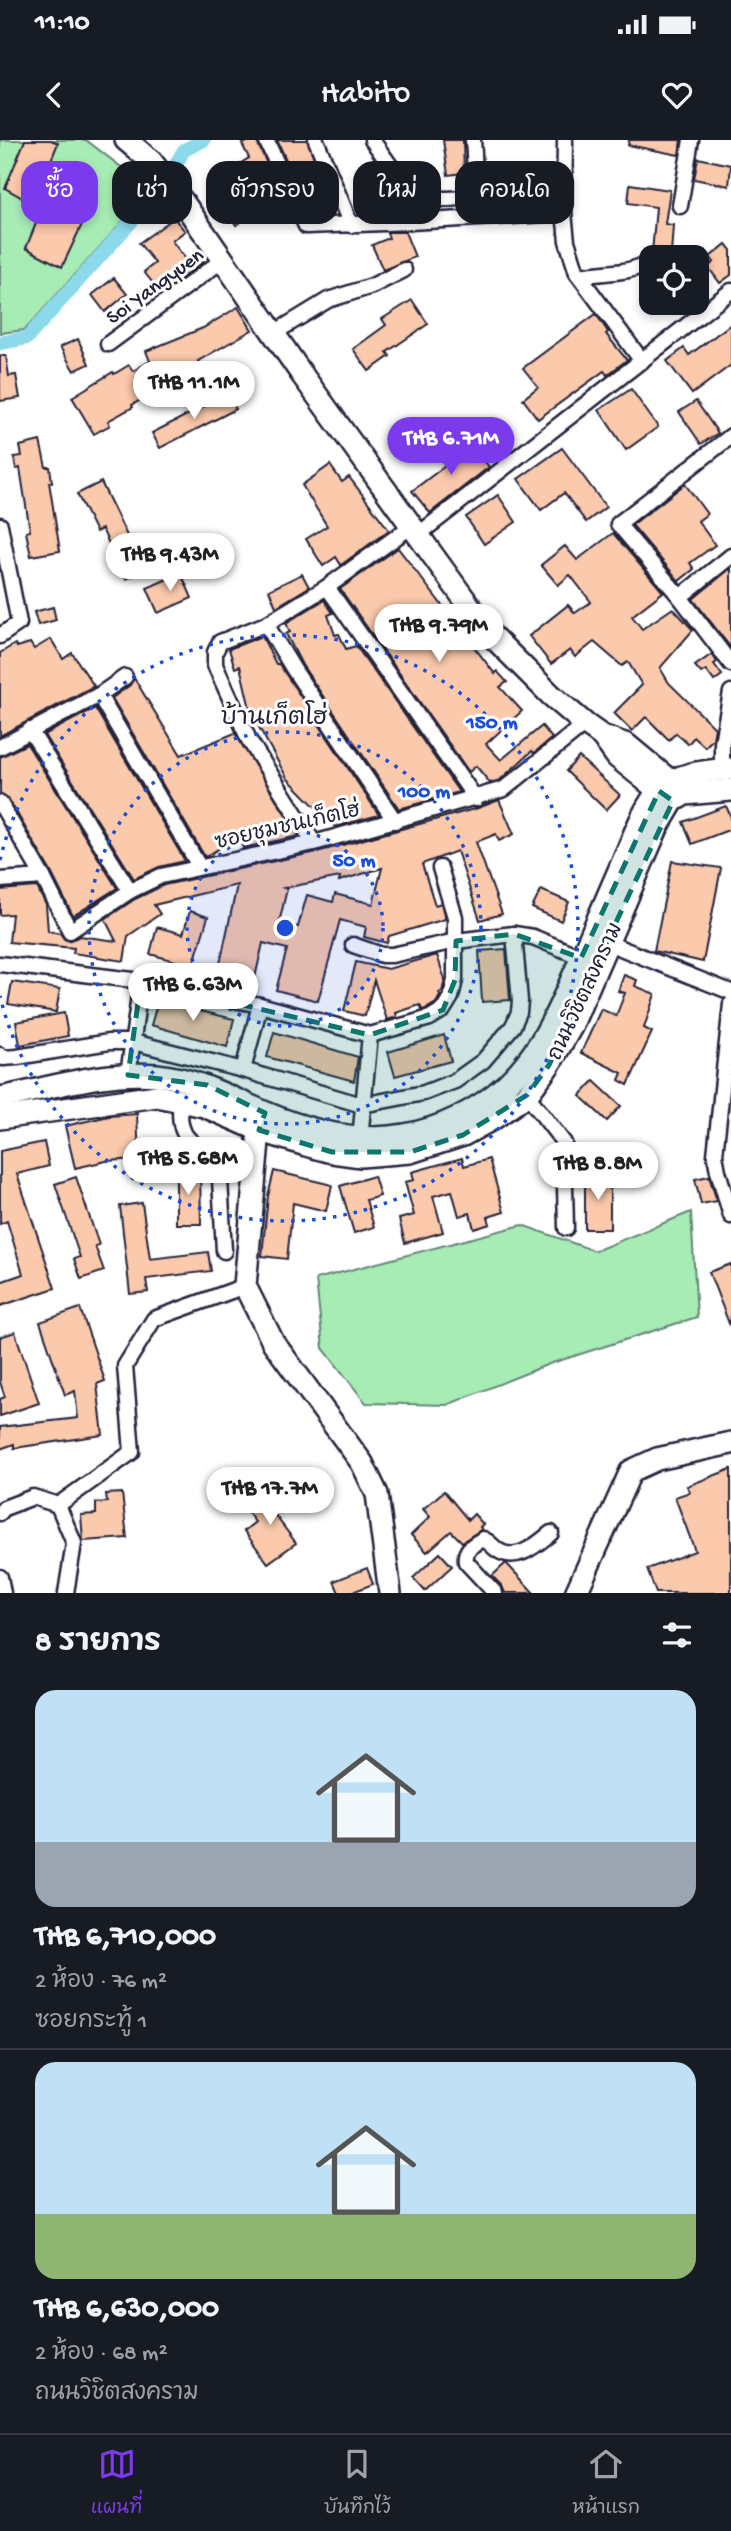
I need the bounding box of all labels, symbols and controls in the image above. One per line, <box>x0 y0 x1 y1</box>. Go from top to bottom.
text: 11:10 <box>35 9 89 40</box>
icon: back <box>35 76 73 114</box>
text: Habito <box>321 76 410 114</box>
icon: heart <box>658 76 696 114</box>
chip: ซื้อ <box>21 161 98 224</box>
chip: เช่า <box>112 161 192 224</box>
chip: ตัวกรอง <box>206 161 339 224</box>
chip: ใหม่ <box>353 161 441 224</box>
chip: คอนโด <box>455 161 574 224</box>
street label: Soi Yangyuen <box>102 244 210 332</box>
map controls <box>639 245 709 315</box>
button: locate <box>639 245 709 315</box>
pin: THB 11.1M <box>114 362 274 421</box>
text: THB 11.1M <box>149 370 239 397</box>
pin: THB 6.71M <box>371 418 531 477</box>
text: THB 6.71M <box>403 426 499 453</box>
pin: THB 9.43M <box>90 533 250 593</box>
text: THB 9.43M <box>122 542 218 569</box>
pin: THB 9.79M <box>359 604 519 664</box>
text: THB 9.79M <box>390 613 488 640</box>
district label: บ้านเก็ตโฮ่ <box>221 700 327 734</box>
text: 150 m <box>465 712 518 737</box>
text: 100 m <box>397 781 450 806</box>
street label: ซอยชุมชนเก็ตโฮ่ <box>212 796 363 857</box>
text: 50 m <box>333 850 376 875</box>
centre of rings <box>273 916 297 940</box>
street label: ถนนวิชิตสงคราม <box>542 918 630 1065</box>
pin: THB 6.63M <box>113 964 273 1023</box>
text: THB 6.63M <box>144 972 242 999</box>
pin: THB 5.68M <box>108 1138 268 1197</box>
pin: THB 8.8M <box>526 1142 670 1202</box>
text: THB 5.68M <box>139 1146 237 1173</box>
text: THB 8.8M <box>554 1151 642 1178</box>
pin: THB 17.7M <box>190 1468 350 1527</box>
text: THB 17.7M <box>222 1476 318 1503</box>
icon: filters <box>658 1616 696 1654</box>
text: 8 รายการ <box>35 1627 161 1662</box>
icon: home <box>303 1735 429 1861</box>
text: THB 6,710,000 <box>35 1921 216 1956</box>
text: 2 ห้อง · 76 m² <box>35 1969 167 1996</box>
text: ซอยกระทู้ 1 <box>35 2009 147 2036</box>
icon: home <box>303 2107 429 2233</box>
text: THB 6,630,000 <box>35 2293 219 2328</box>
text: 2 ห้อง · 68 m² <box>35 2341 168 2368</box>
text: ถนนวิชิตสงคราม <box>35 2381 199 2408</box>
tab: แผนที่ <box>91 2445 142 2521</box>
tab: บันทึกไว้ <box>324 2445 391 2521</box>
tab: หน้าแรก <box>572 2445 640 2521</box>

